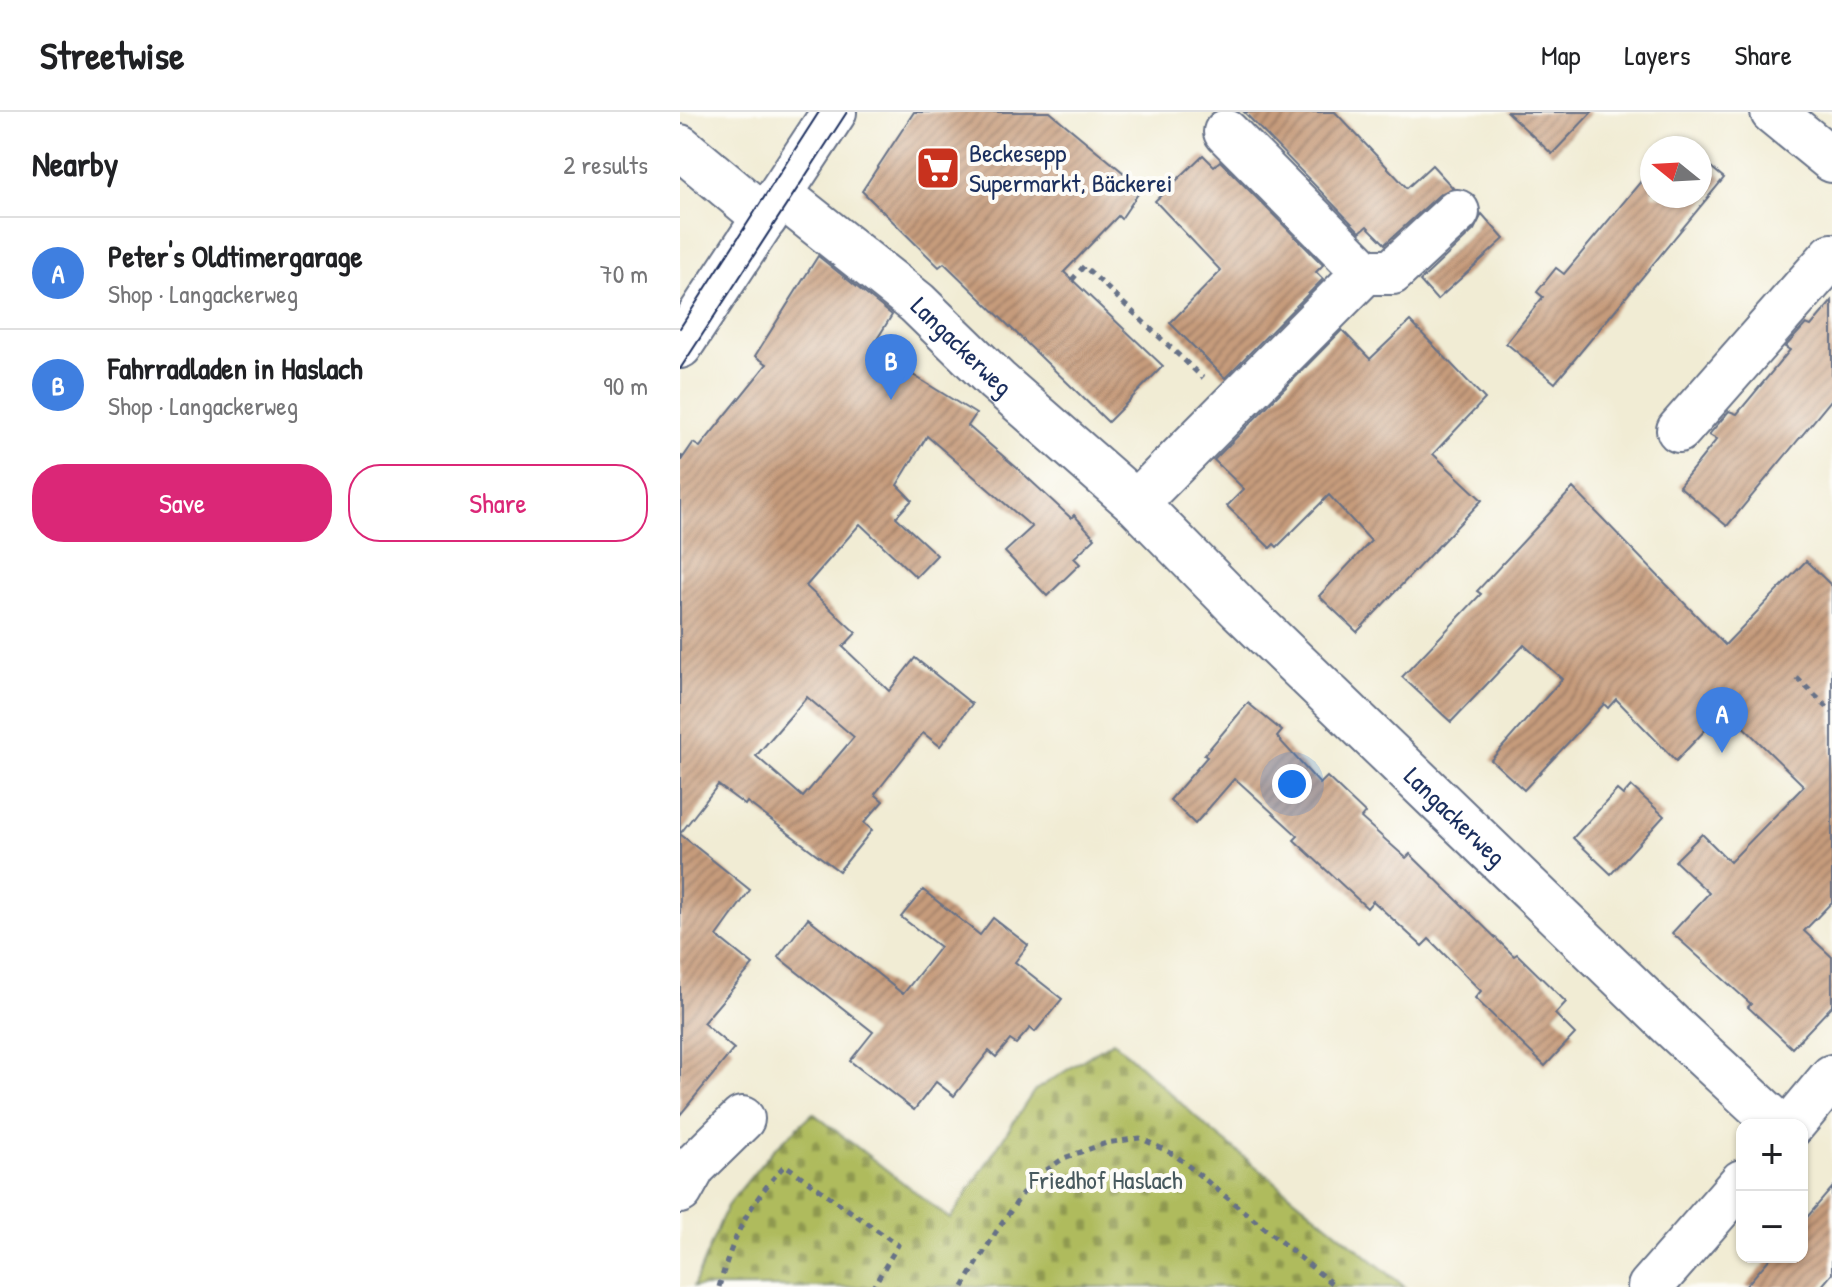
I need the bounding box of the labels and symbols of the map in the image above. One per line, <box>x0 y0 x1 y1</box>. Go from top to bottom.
place label: Beckesepp Supermarkt, Bäckerei <box>969 135 1172 200</box>
north arrow <box>1640 136 1712 208</box>
supermarket icon: Beckesepp Supermarkt, Bäckerei <box>914 144 962 192</box>
street label: Langackerweg <box>904 289 1020 404</box>
pin: B <box>865 334 917 400</box>
pin: A <box>1696 687 1748 753</box>
street label: Langackerweg <box>1397 759 1514 873</box>
your location <box>1272 764 1312 804</box>
park label: Friedhof Haslach <box>1028 1162 1183 1197</box>

